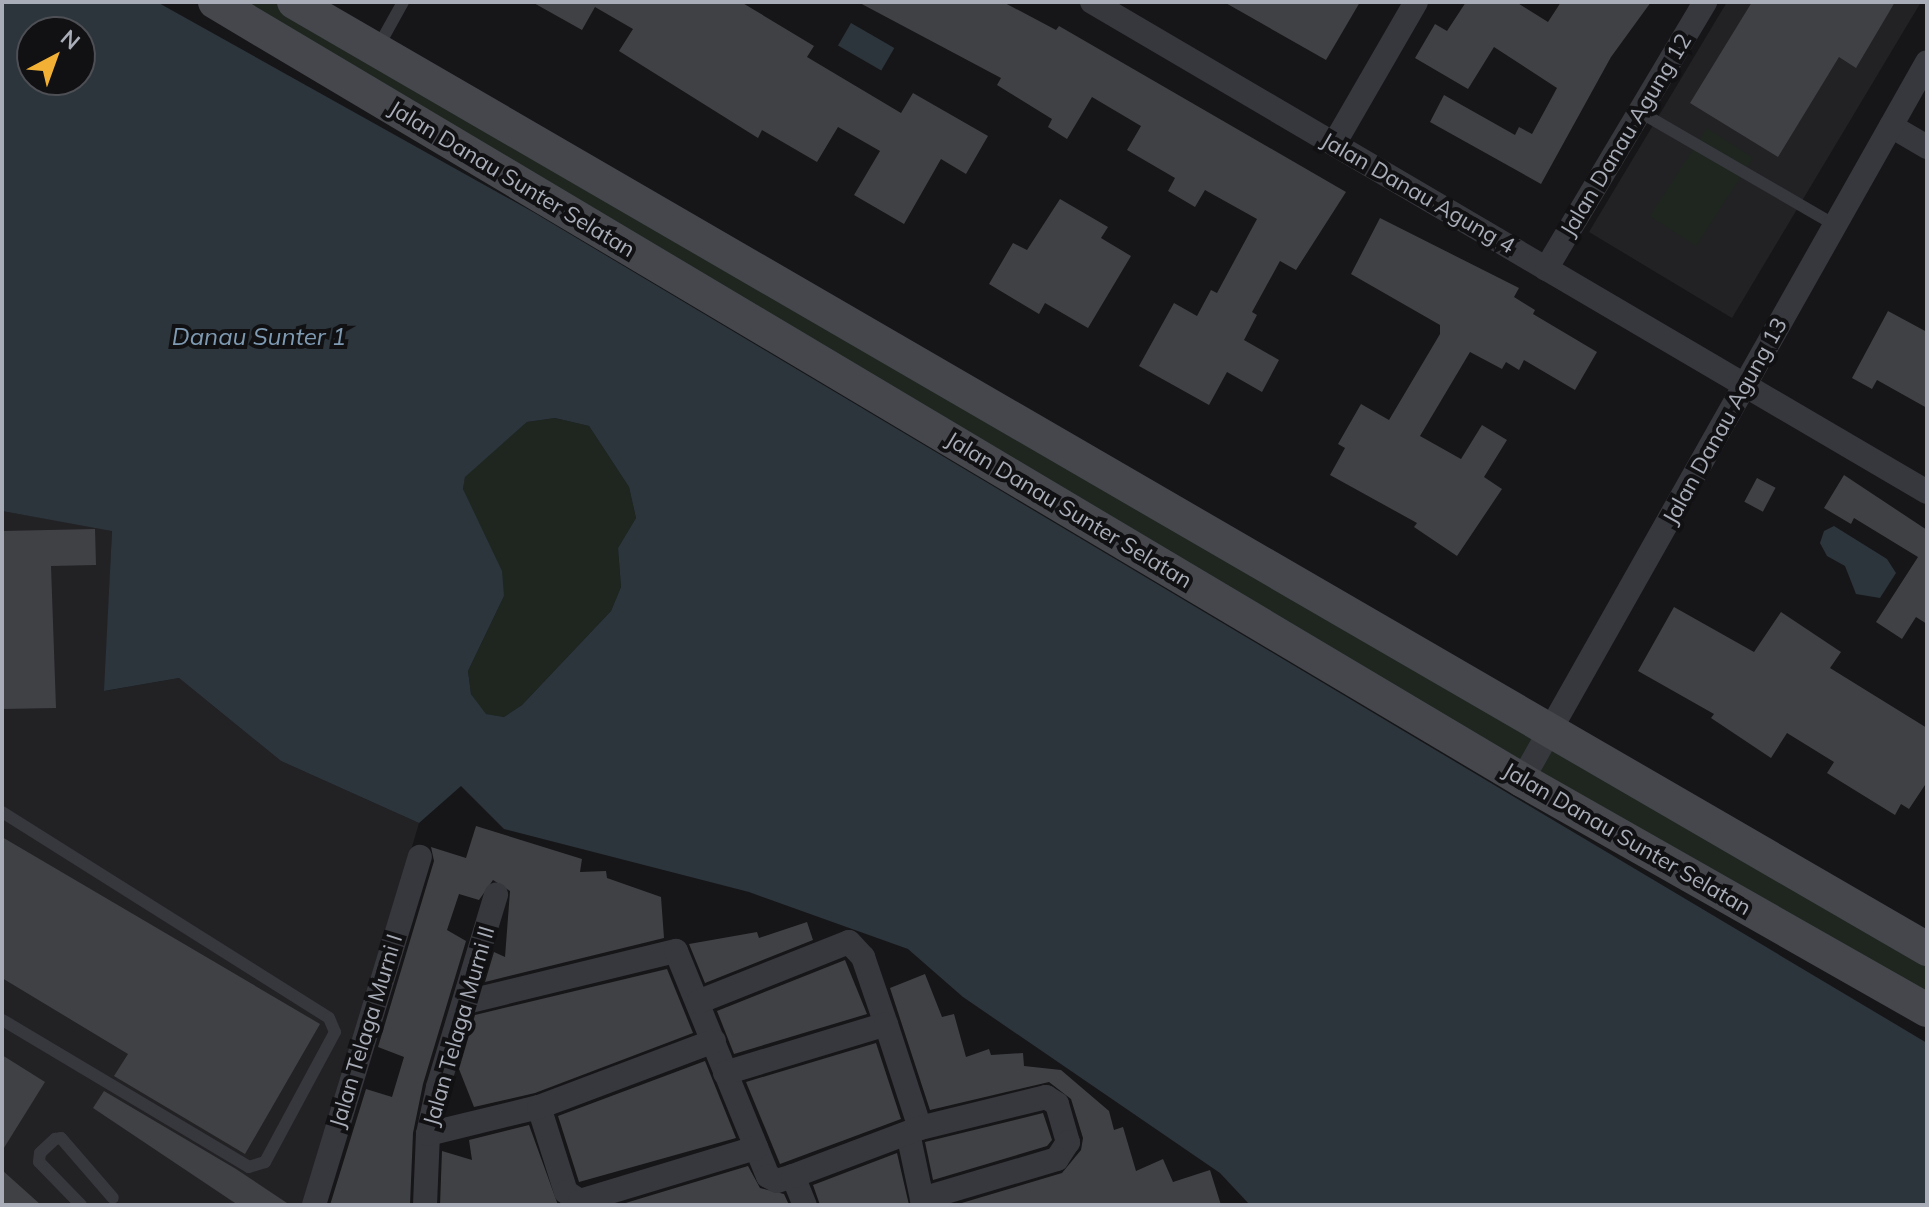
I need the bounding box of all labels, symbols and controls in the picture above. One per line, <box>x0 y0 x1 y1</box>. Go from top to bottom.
north arrow <box>16 16 96 96</box>
text: N <box>55 23 86 55</box>
street label: Jalan Danau Agung 12 <box>1555 29 1697 241</box>
street label: Jalan Danau Sunter Selatan <box>384 95 640 263</box>
street label: Jalan Danau Agung 4 <box>1317 127 1519 259</box>
street label: Jalan Danau Agung 13 <box>1657 313 1793 529</box>
water label: Danau Sunter 1 <box>172 323 346 351</box>
street label: Jalan Danau Sunter Selatan <box>941 426 1197 594</box>
street label: Jalan Danau Sunter Selatan <box>1498 757 1756 921</box>
street label: Jalan Telaga Murni II <box>418 923 500 1129</box>
street label: Jalan Telaga Murni I <box>324 931 408 1131</box>

